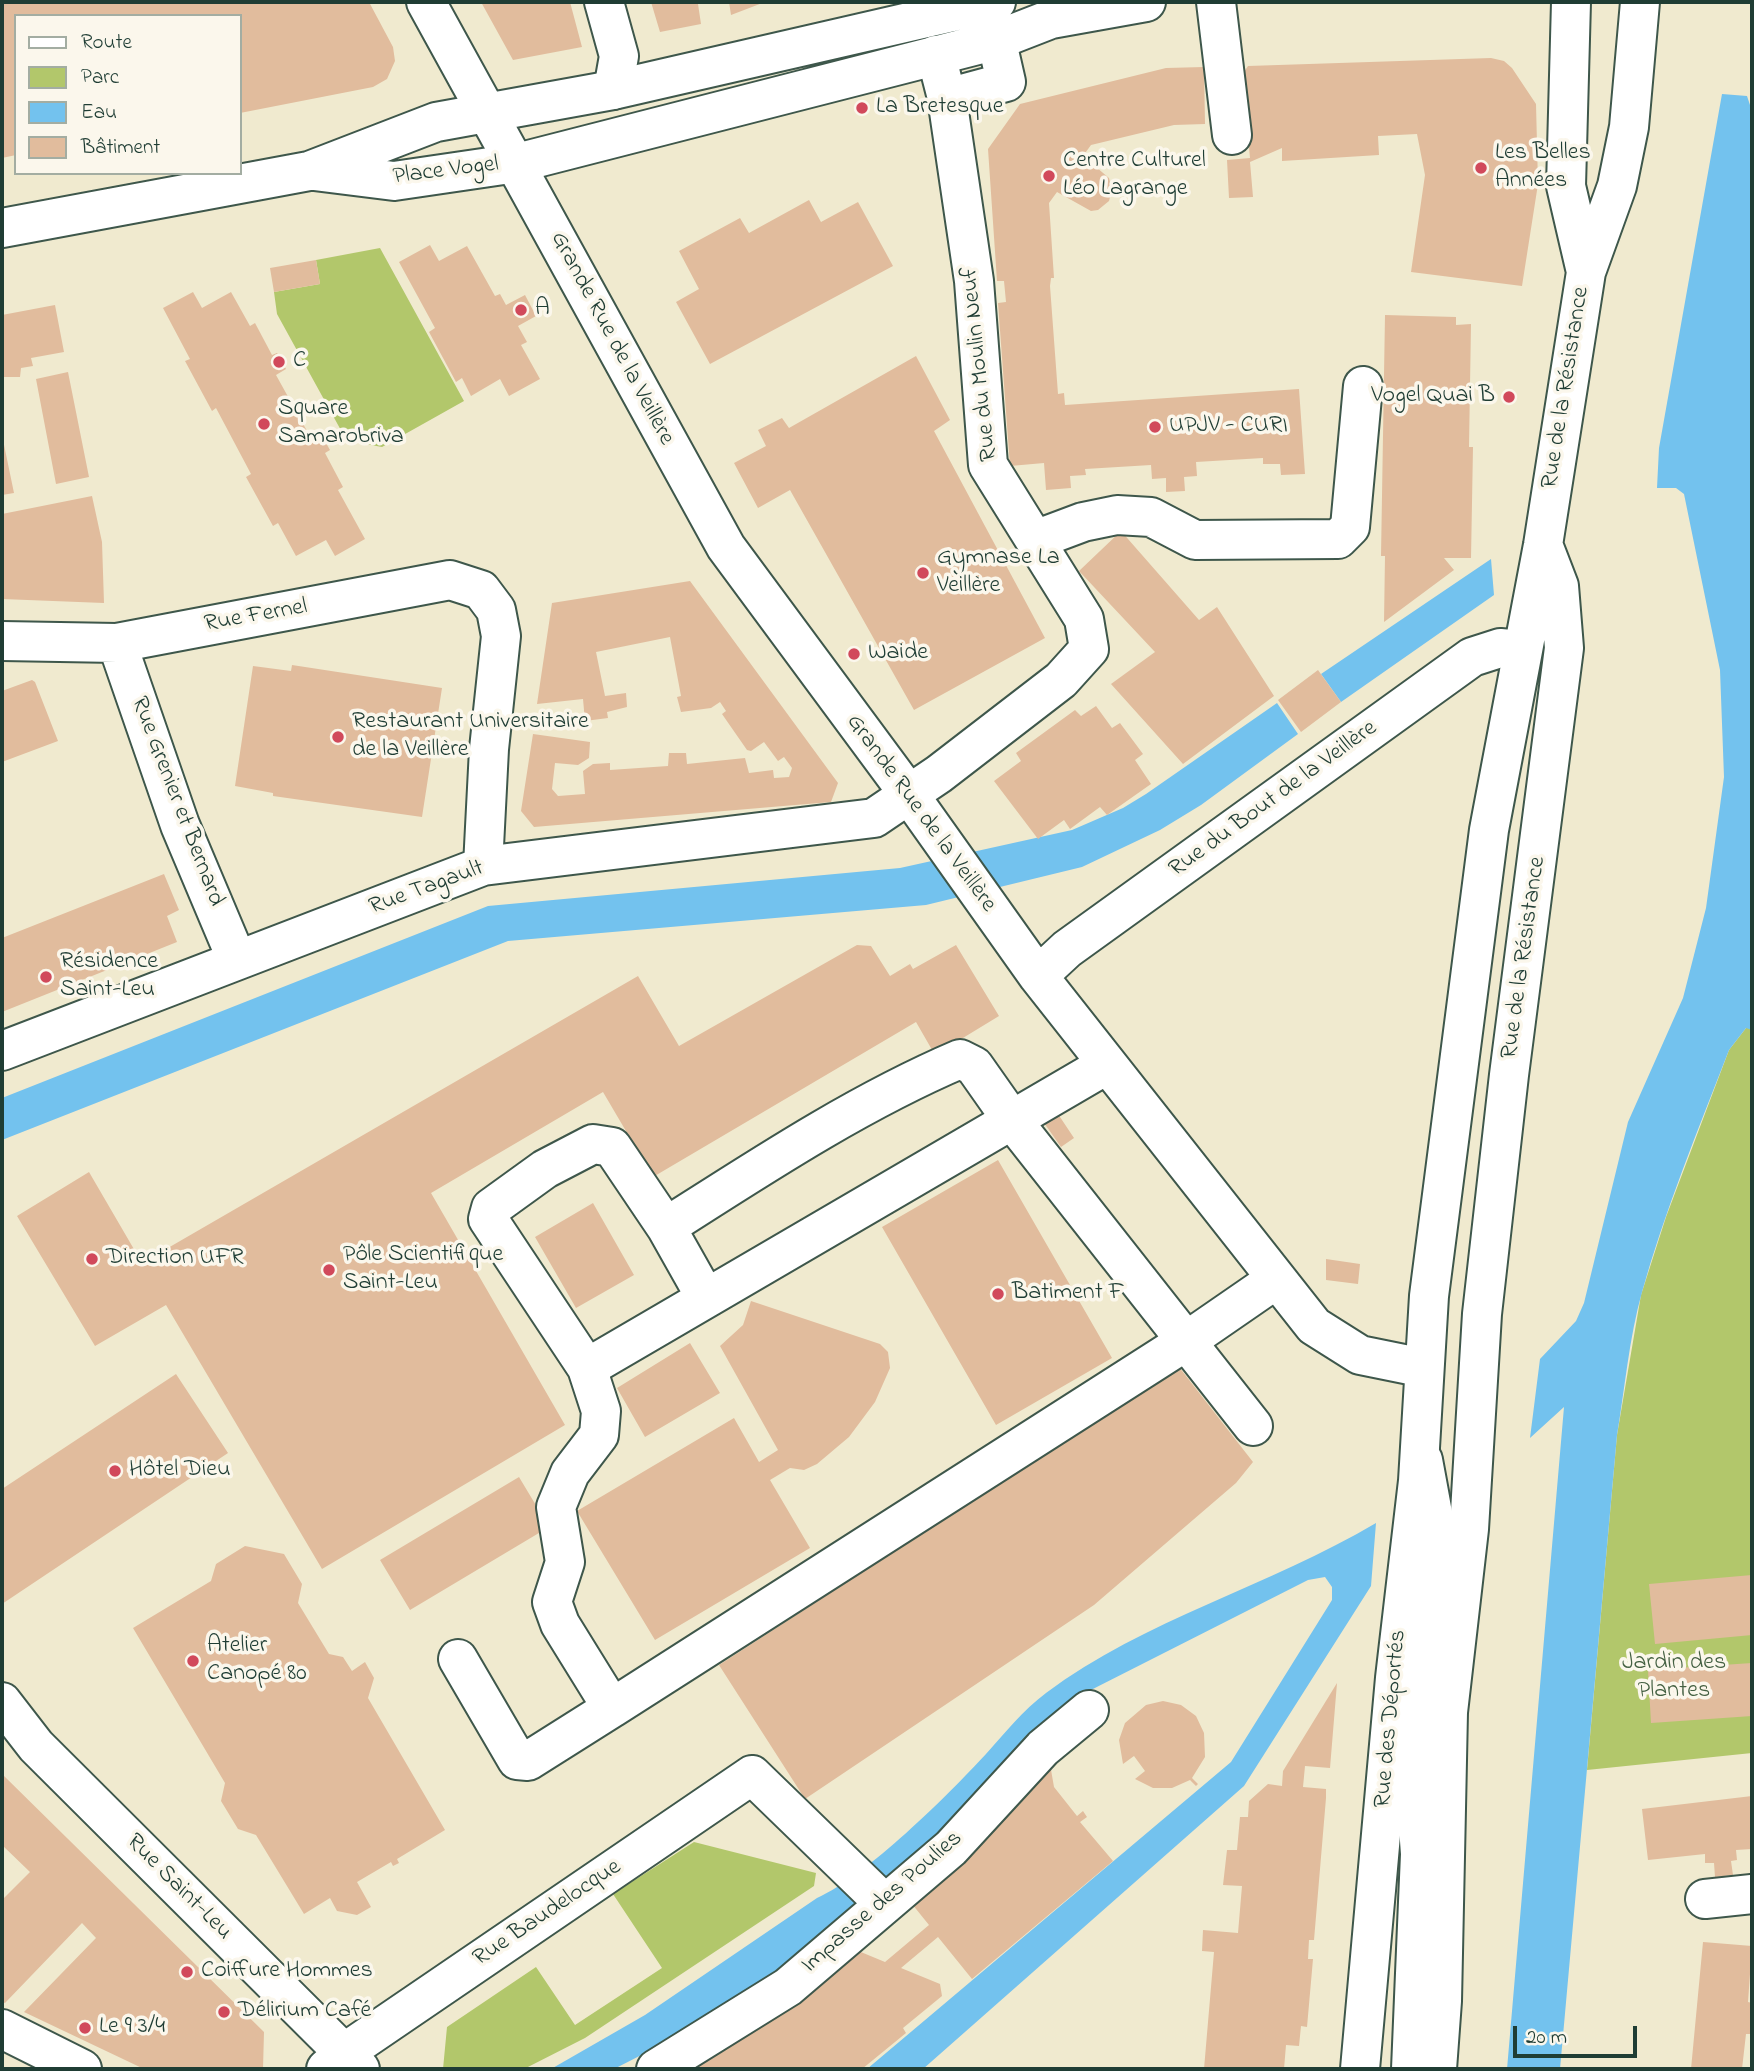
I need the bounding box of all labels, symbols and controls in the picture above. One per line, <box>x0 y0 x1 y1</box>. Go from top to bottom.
legend <box>14 14 242 175</box>
text: Route <box>81 28 132 58</box>
text: Parc <box>81 63 119 93</box>
place label: La Bretesque <box>876 94 1004 122</box>
text: Eau <box>81 98 117 128</box>
marker: La Bretesque <box>854 100 870 116</box>
text: Bâtiment <box>81 133 160 163</box>
place label: Les Belles Années <box>1495 140 1591 196</box>
place label: Centre Culturel Léo Lagrange <box>1063 148 1206 204</box>
street label: Place Vogel <box>392 151 500 193</box>
marker: Les Belles Années <box>1473 160 1489 176</box>
marker: Centre Culturel Léo Lagrange <box>1041 168 1057 184</box>
street label: Grande Rue de la Veillère <box>542 227 680 451</box>
street label: Rue du Moulin Neuf <box>956 265 1006 463</box>
street label: Rue de la Résistance <box>1537 285 1597 491</box>
place label: A <box>535 296 550 324</box>
marker: A <box>513 302 529 318</box>
place label: C <box>293 348 306 376</box>
marker: C <box>271 354 287 370</box>
place label: Vogel Quai B <box>1371 383 1495 411</box>
marker: Vogel Quai B <box>1501 389 1517 405</box>
place label: Square Samarobriva <box>278 396 404 452</box>
place label: UPJV - CURI <box>1169 413 1288 441</box>
marker: Square Samarobriva <box>256 416 272 432</box>
marker: UPJV - CURI <box>1147 419 1163 435</box>
place label: Gymnase La Veillère <box>937 545 1060 601</box>
marker: Gymnase La Veillère <box>915 565 931 581</box>
street label: Rue Fernel <box>202 594 310 640</box>
place label: Waide <box>868 640 928 668</box>
marker: Waide <box>846 646 862 662</box>
street label: Rue Grenier et Bernard <box>123 693 229 911</box>
place label: Restaurant Universitaire de la Veillère <box>352 709 589 765</box>
street label: Grande Rue de la Veillère <box>838 709 1002 919</box>
street label: Rue du Bout de la Veillère <box>1165 715 1383 885</box>
marker: Restaurant Universitaire de la Veillère <box>330 729 346 745</box>
street label: Rue Tagault <box>366 855 488 923</box>
street label: Rue de la Résistance <box>1497 855 1553 1061</box>
place label: Résidence Saint-Leu <box>60 949 158 1005</box>
marker: Résidence Saint-Leu <box>38 969 54 985</box>
place label: Pôle Scientifique Saint-Leu <box>343 1242 503 1298</box>
place label: Direction UFR <box>106 1245 243 1273</box>
marker: Direction UFR <box>84 1251 100 1267</box>
marker: Pôle Scientifique Saint-Leu <box>321 1262 337 1278</box>
place label: Batiment F <box>1012 1280 1124 1308</box>
marker: Batiment F <box>990 1286 1006 1302</box>
place label: Hôtel Dieu <box>129 1457 231 1485</box>
marker: Hôtel Dieu <box>107 1463 123 1479</box>
street label: Rue des Déportés <box>1370 1629 1414 1809</box>
place label: Atelier Canopé 80 <box>207 1633 307 1689</box>
park label: Jardin des Plantes <box>1622 1650 1726 1706</box>
marker: Atelier Canopé 80 <box>185 1653 201 1669</box>
street label: Impasse des Poulies <box>797 1825 969 1981</box>
street label: Rue Saint-Leu <box>119 1829 237 1947</box>
street label: Rue Baudelocque <box>469 1854 627 1974</box>
place label: Coiffure Hommes <box>201 1958 373 1986</box>
marker: Coiffure Hommes <box>179 1964 195 1980</box>
place label: Délirium Café <box>238 1998 371 2026</box>
marker: Délirium Café <box>216 2004 232 2020</box>
scale bar <box>1516 2011 1640 2056</box>
place label: Le 9 3/4 <box>99 2014 165 2042</box>
marker: Le 9 3/4 <box>77 2020 93 2036</box>
text: 20 m <box>1526 2023 1567 2053</box>

